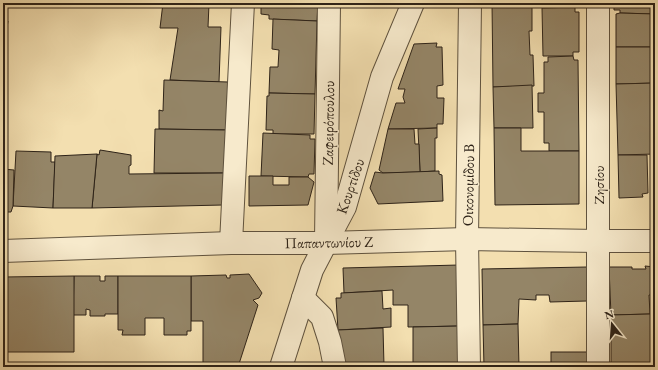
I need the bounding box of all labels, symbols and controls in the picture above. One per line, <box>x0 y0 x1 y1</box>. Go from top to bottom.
street label: Ζαφειρόπουλου <box>318 80 338 166</box>
street label: Οικονομίδου Β <box>458 143 478 226</box>
street label: Κουρτίδου <box>332 156 368 216</box>
street label: Ζησίου <box>589 165 608 205</box>
street label: Παπαντωνίου Ζ <box>285 232 373 252</box>
north arrow <box>592 304 632 344</box>
text: N <box>603 306 615 322</box>

